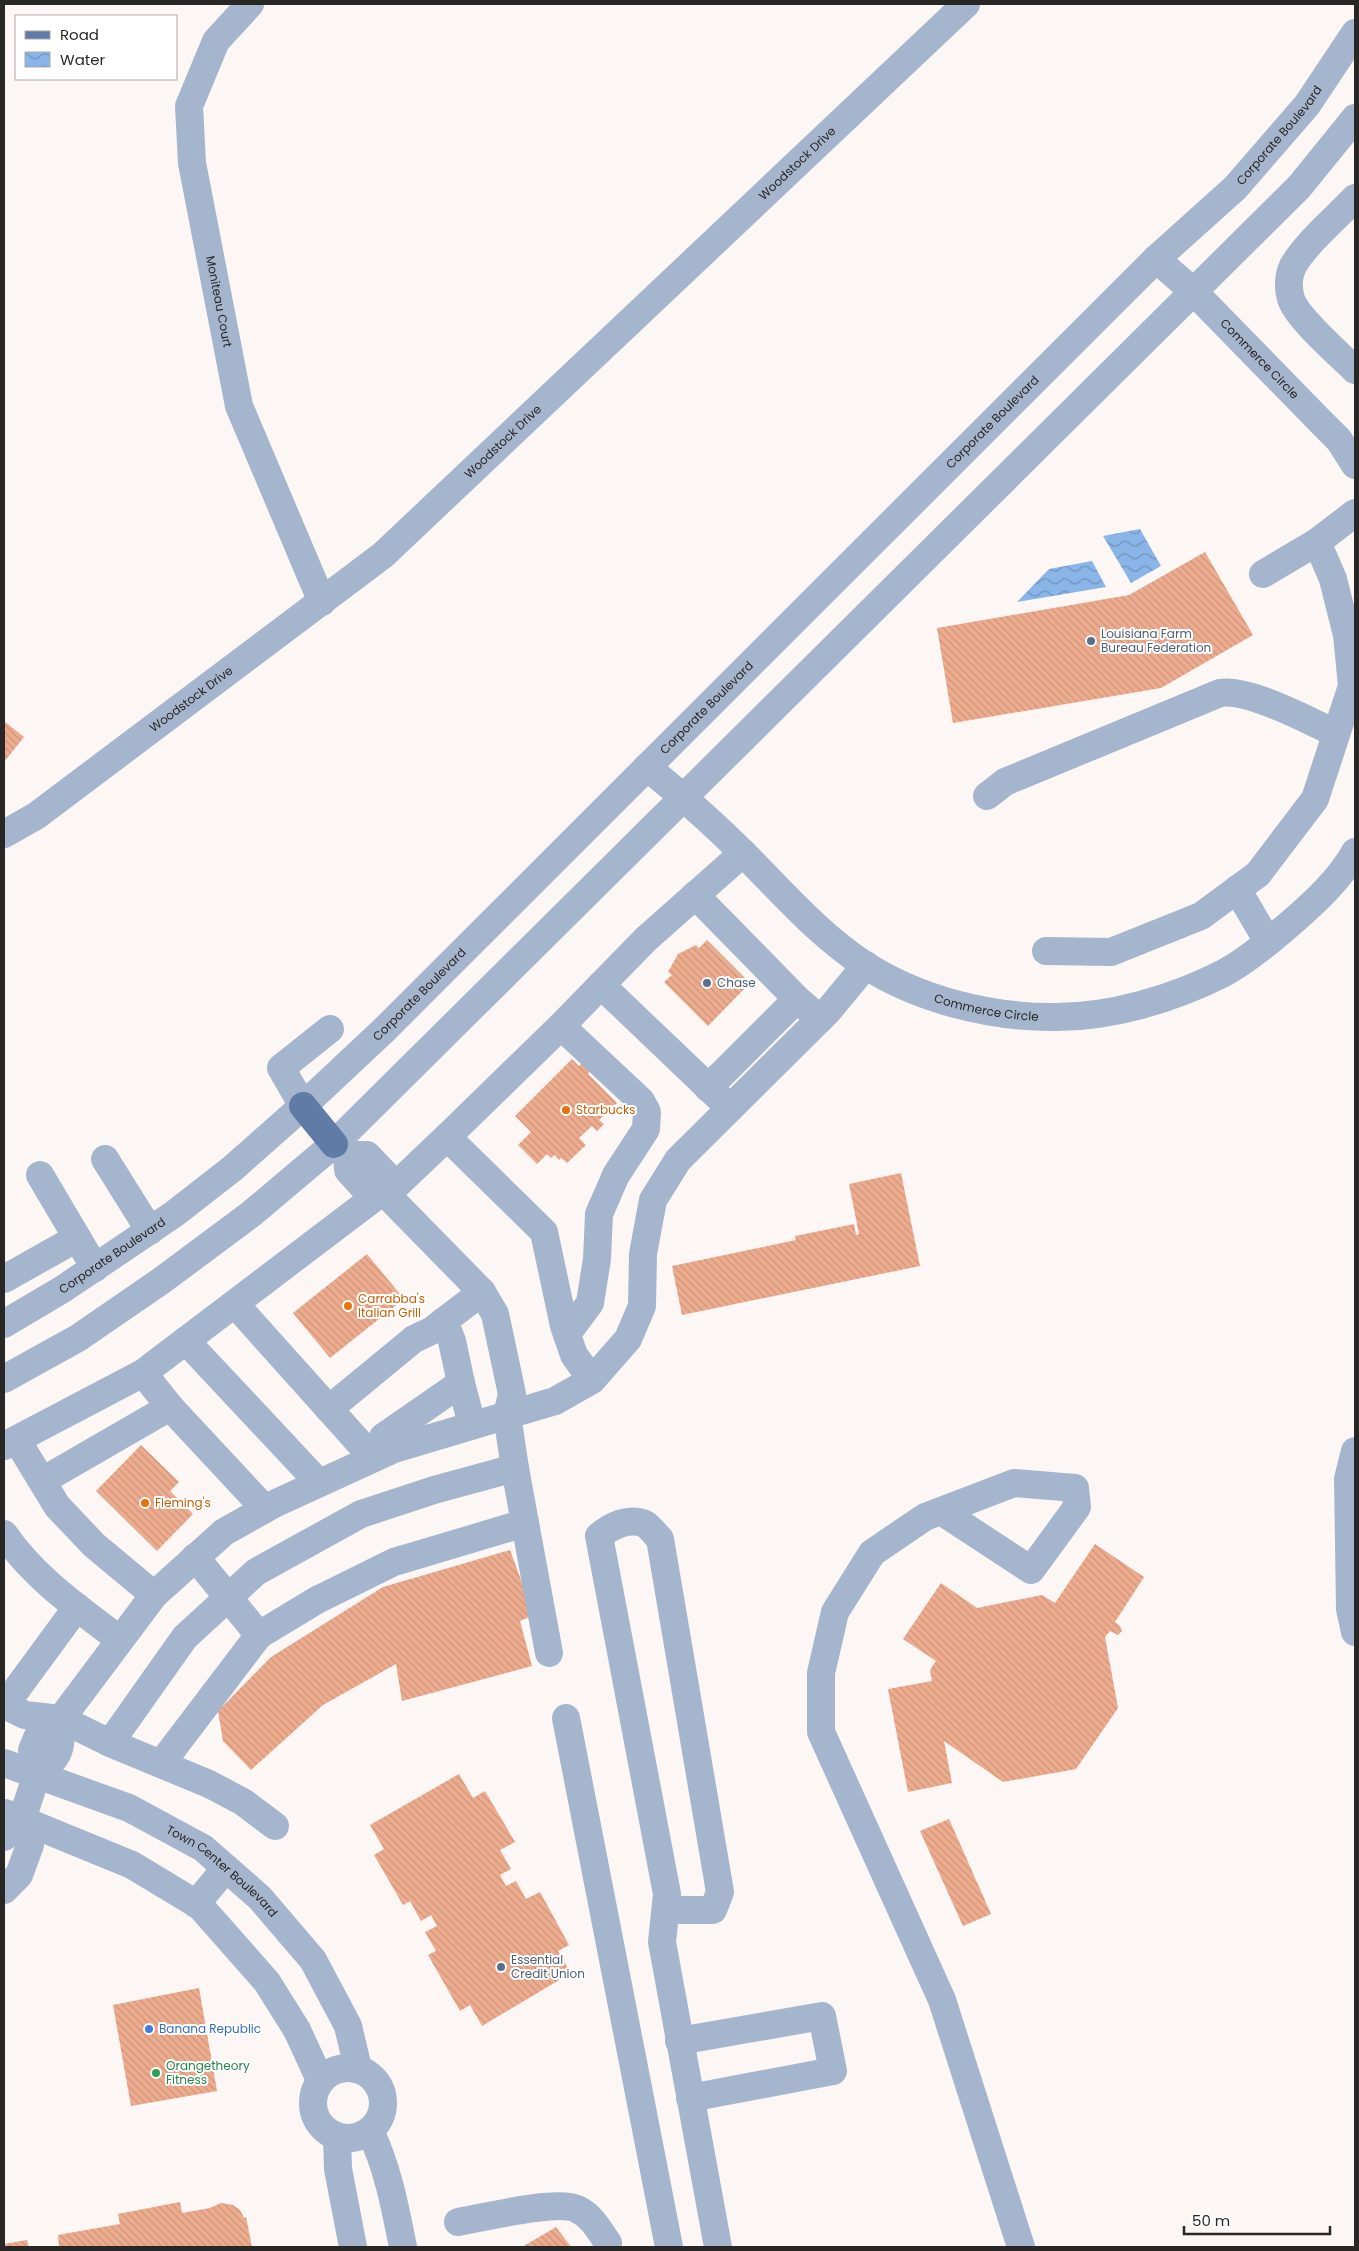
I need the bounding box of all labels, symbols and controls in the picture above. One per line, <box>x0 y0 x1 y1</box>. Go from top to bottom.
legend <box>15 15 178 80</box>
text: Road <box>60 24 99 45</box>
text: Water <box>60 49 106 70</box>
street label: Corporate Boulevard <box>1232 82 1326 189</box>
street label: Woodstock Drive <box>755 122 839 204</box>
street label: Moniteau Court <box>202 254 236 349</box>
street label: Commerce Circle <box>1217 315 1303 403</box>
street label: Corporate Boulevard <box>942 372 1043 472</box>
street label: Woodstock Drive <box>460 401 545 482</box>
place label: Louisiana Farm Bureau Federation <box>1101 625 1211 656</box>
marker: Louisiana Farm Bureau Federation <box>1085 635 1097 647</box>
street label: Corporate Boulevard <box>656 657 757 758</box>
street label: Woodstock Drive <box>146 662 236 736</box>
street label: Corporate Boulevard <box>369 944 469 1045</box>
place label: Chase <box>717 974 756 991</box>
marker: Chase <box>701 977 713 989</box>
street label: Commerce Circle <box>932 989 1039 1025</box>
place label: Starbucks <box>576 1101 636 1118</box>
marker: Starbucks <box>560 1104 572 1116</box>
street label: Corporate Boulevard <box>55 1213 169 1298</box>
place label: Carrabba's Italian Grill <box>358 1290 425 1321</box>
marker: Carrabba's Italian Grill <box>342 1300 354 1312</box>
place label: Fleming's <box>155 1494 211 1511</box>
marker: Fleming's <box>139 1497 151 1509</box>
street label: Town Center Boulevard <box>163 1821 282 1921</box>
place label: Essential Credit Union <box>511 1951 585 1982</box>
marker: Essential Credit Union <box>495 1961 507 1973</box>
place label: Banana Republic <box>159 2020 261 2037</box>
marker: Banana Republic <box>143 2023 155 2035</box>
place label: Orangetheory Fitness <box>166 2057 250 2088</box>
marker: Orangetheory Fitness <box>150 2067 162 2079</box>
scale bar <box>1184 2204 1330 2236</box>
text: 50 m <box>1192 2210 1230 2231</box>

